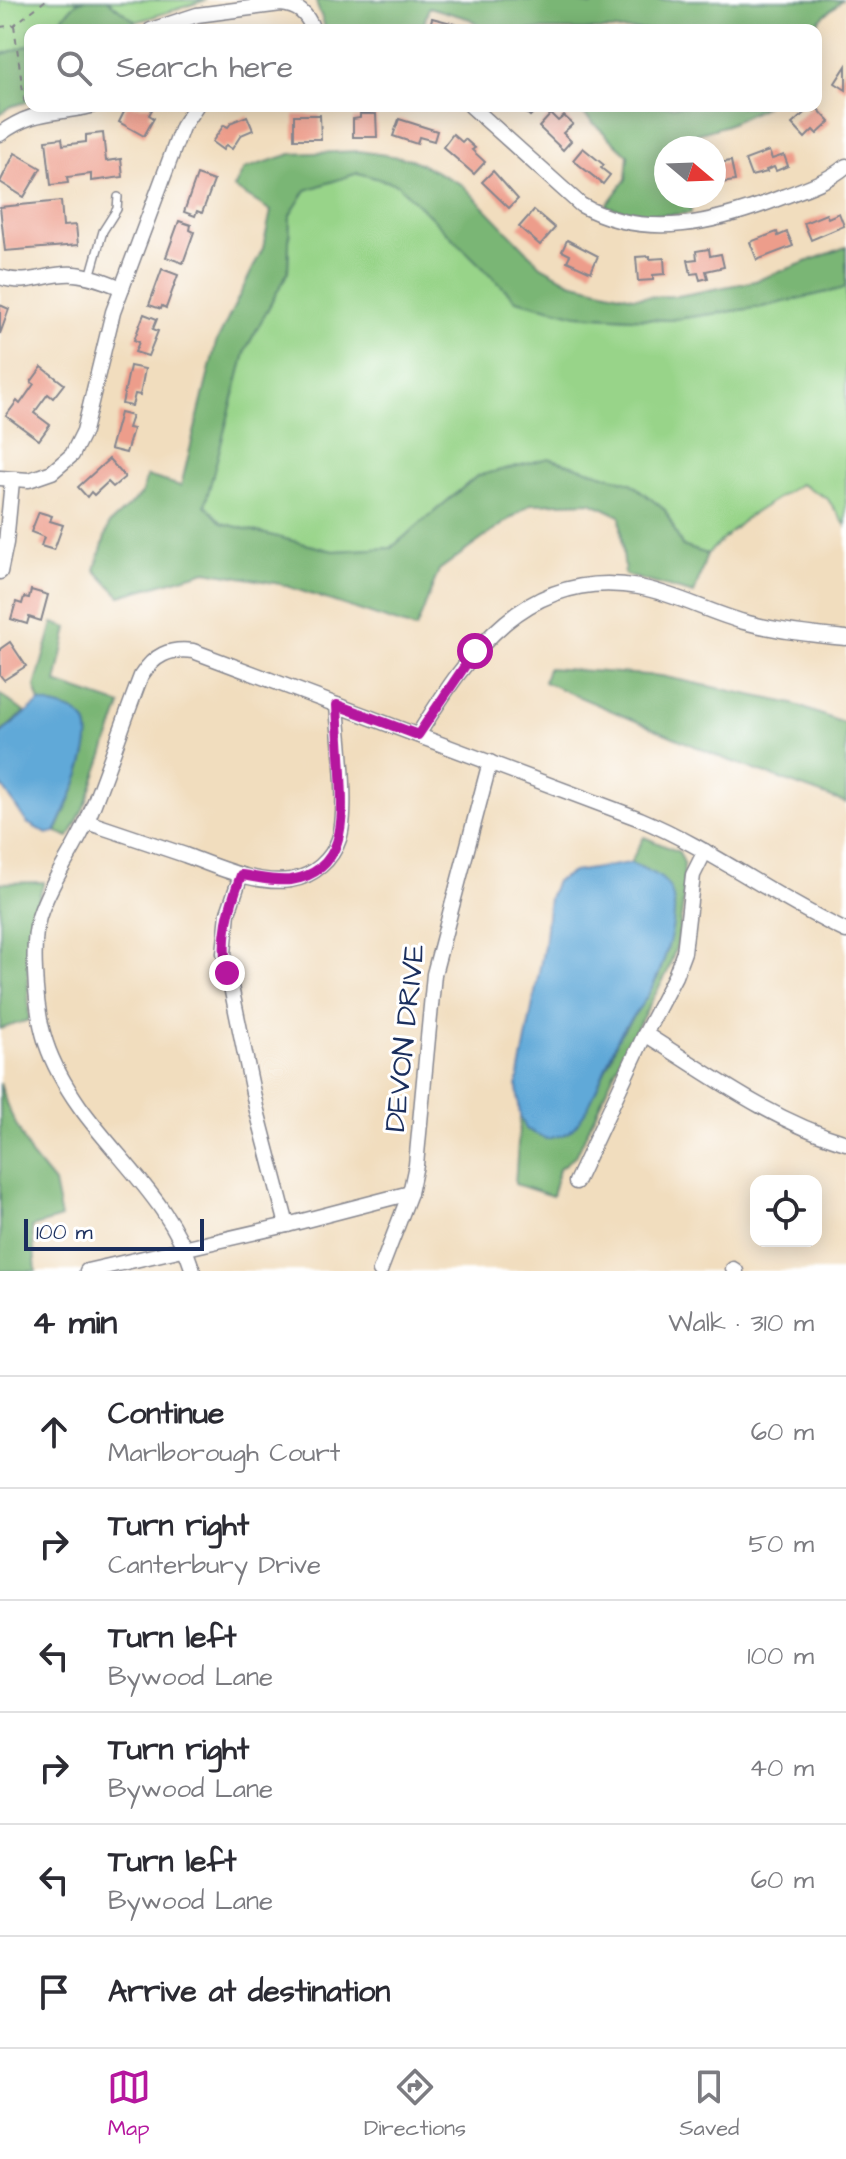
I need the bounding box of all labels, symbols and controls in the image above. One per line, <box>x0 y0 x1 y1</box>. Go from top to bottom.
search box <box>24 24 822 112</box>
icon: search <box>52 46 96 90</box>
text: Search here <box>116 47 293 89</box>
north arrow <box>654 136 726 208</box>
route start <box>457 633 493 669</box>
street label: DEVON DRIVE <box>374 942 436 1134</box>
route end <box>209 955 245 991</box>
map controls <box>750 1175 822 1247</box>
button: locate <box>750 1175 822 1247</box>
scale bar <box>24 1215 204 1251</box>
text: 100 m <box>36 1217 93 1248</box>
text: 4 min <box>32 1299 117 1347</box>
text: Walk · 310 m <box>668 1305 814 1341</box>
text: Continue <box>108 1393 224 1435</box>
icon: ahead <box>32 1410 76 1454</box>
text: 60 m <box>751 1414 814 1450</box>
text: Marlborough Court <box>108 1435 340 1471</box>
text: Turn right <box>108 1505 249 1547</box>
icon: right <box>32 1522 76 1566</box>
text: 50 m <box>749 1526 814 1562</box>
text: Canterbury Drive <box>108 1547 321 1583</box>
text: Turn left <box>108 1617 236 1659</box>
icon: left <box>32 1634 76 1678</box>
text: 100 m <box>747 1638 814 1674</box>
text: Bywood Lane <box>108 1659 273 1695</box>
text: Turn right <box>108 1729 249 1771</box>
icon: right <box>32 1746 76 1790</box>
text: 40 m <box>749 1750 814 1786</box>
text: Bywood Lane <box>108 1771 273 1807</box>
text: Turn left <box>108 1841 236 1883</box>
icon: left <box>32 1858 76 1902</box>
text: 60 m <box>751 1862 814 1898</box>
text: Bywood Lane <box>108 1883 273 1919</box>
icon: arrive <box>32 1970 76 2014</box>
text: Arrive at destination <box>108 1971 390 2013</box>
tab: Map <box>107 2065 151 2144</box>
tab: Directions <box>364 2065 466 2144</box>
tab: Saved <box>679 2065 739 2144</box>

